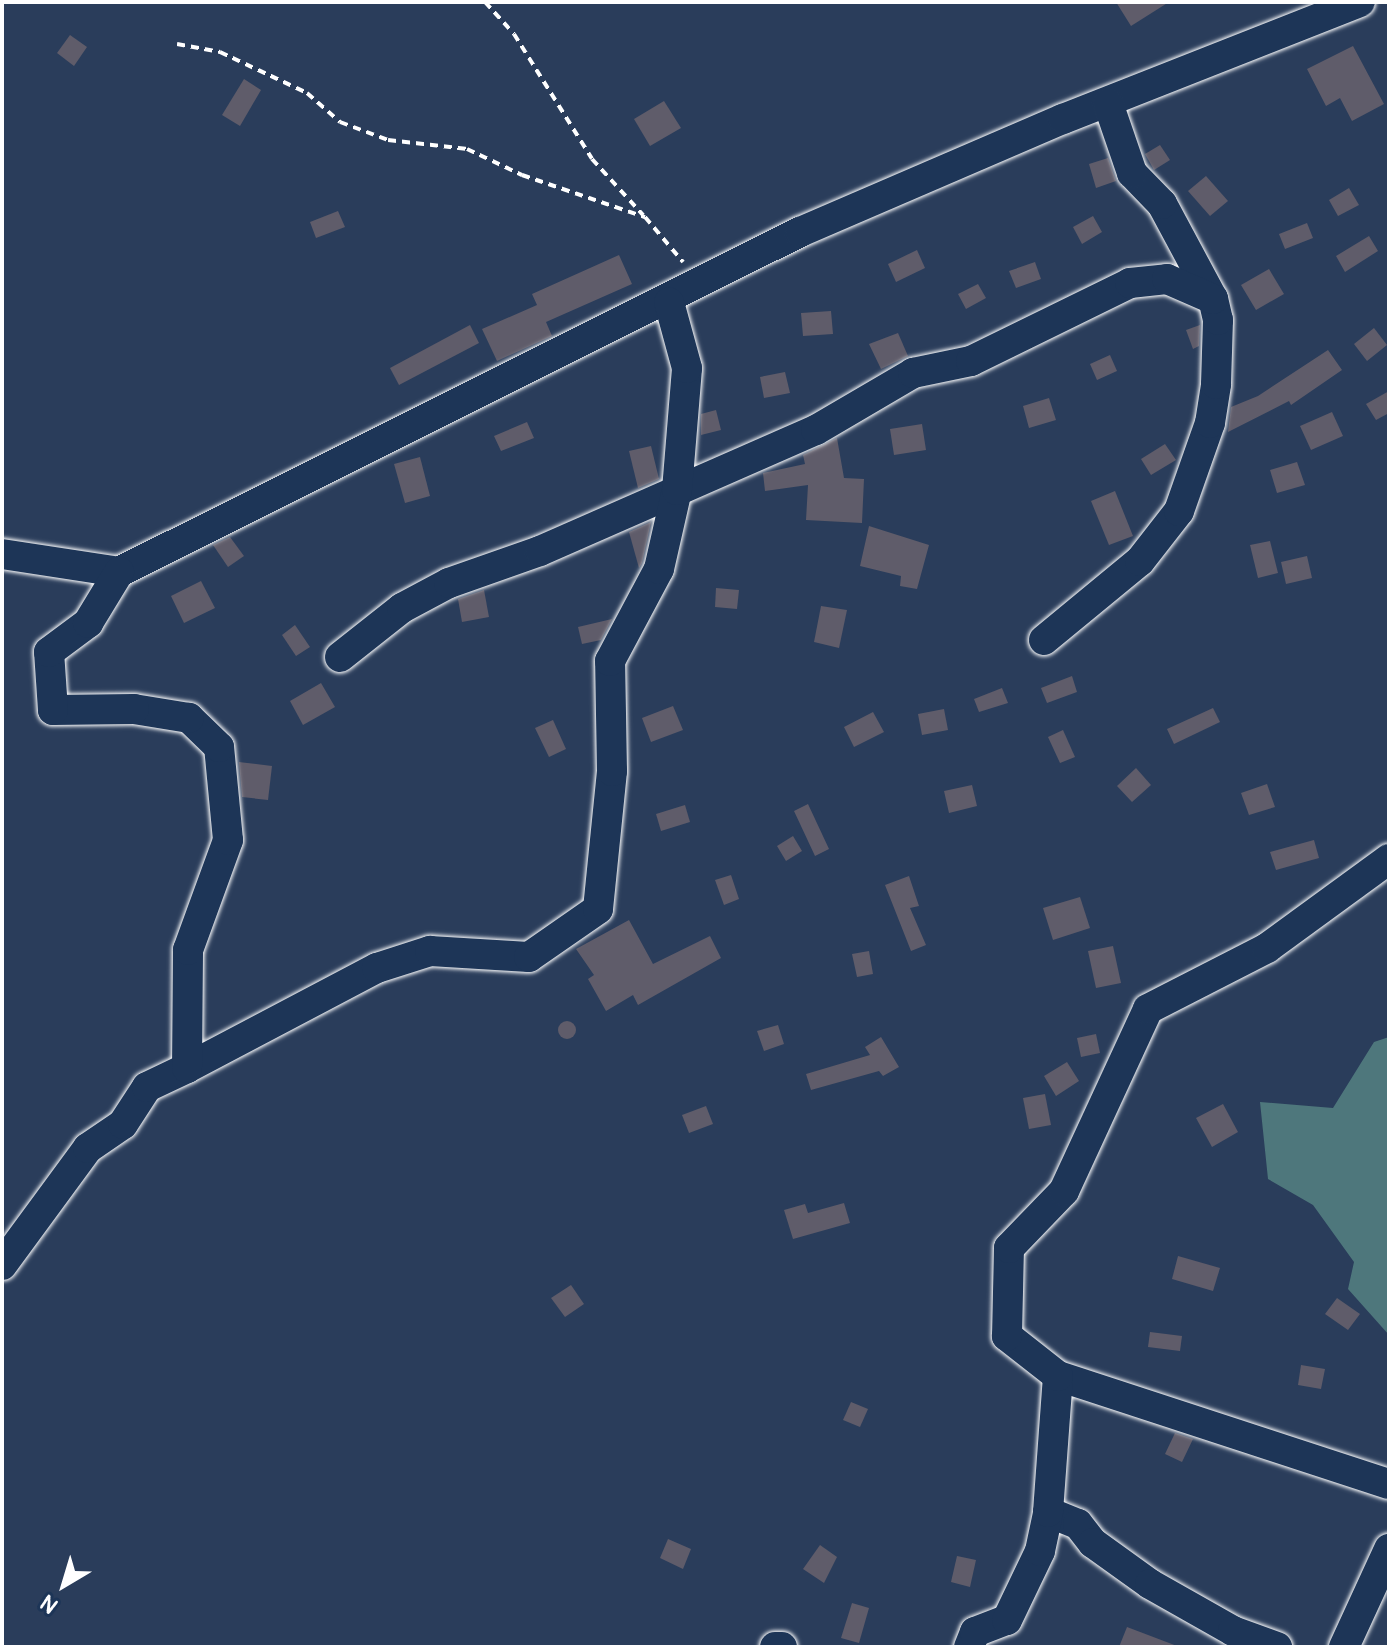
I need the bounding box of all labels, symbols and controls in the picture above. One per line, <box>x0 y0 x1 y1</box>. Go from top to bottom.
north arrow <box>24 1545 104 1625</box>
text: N <box>35 1588 64 1620</box>

